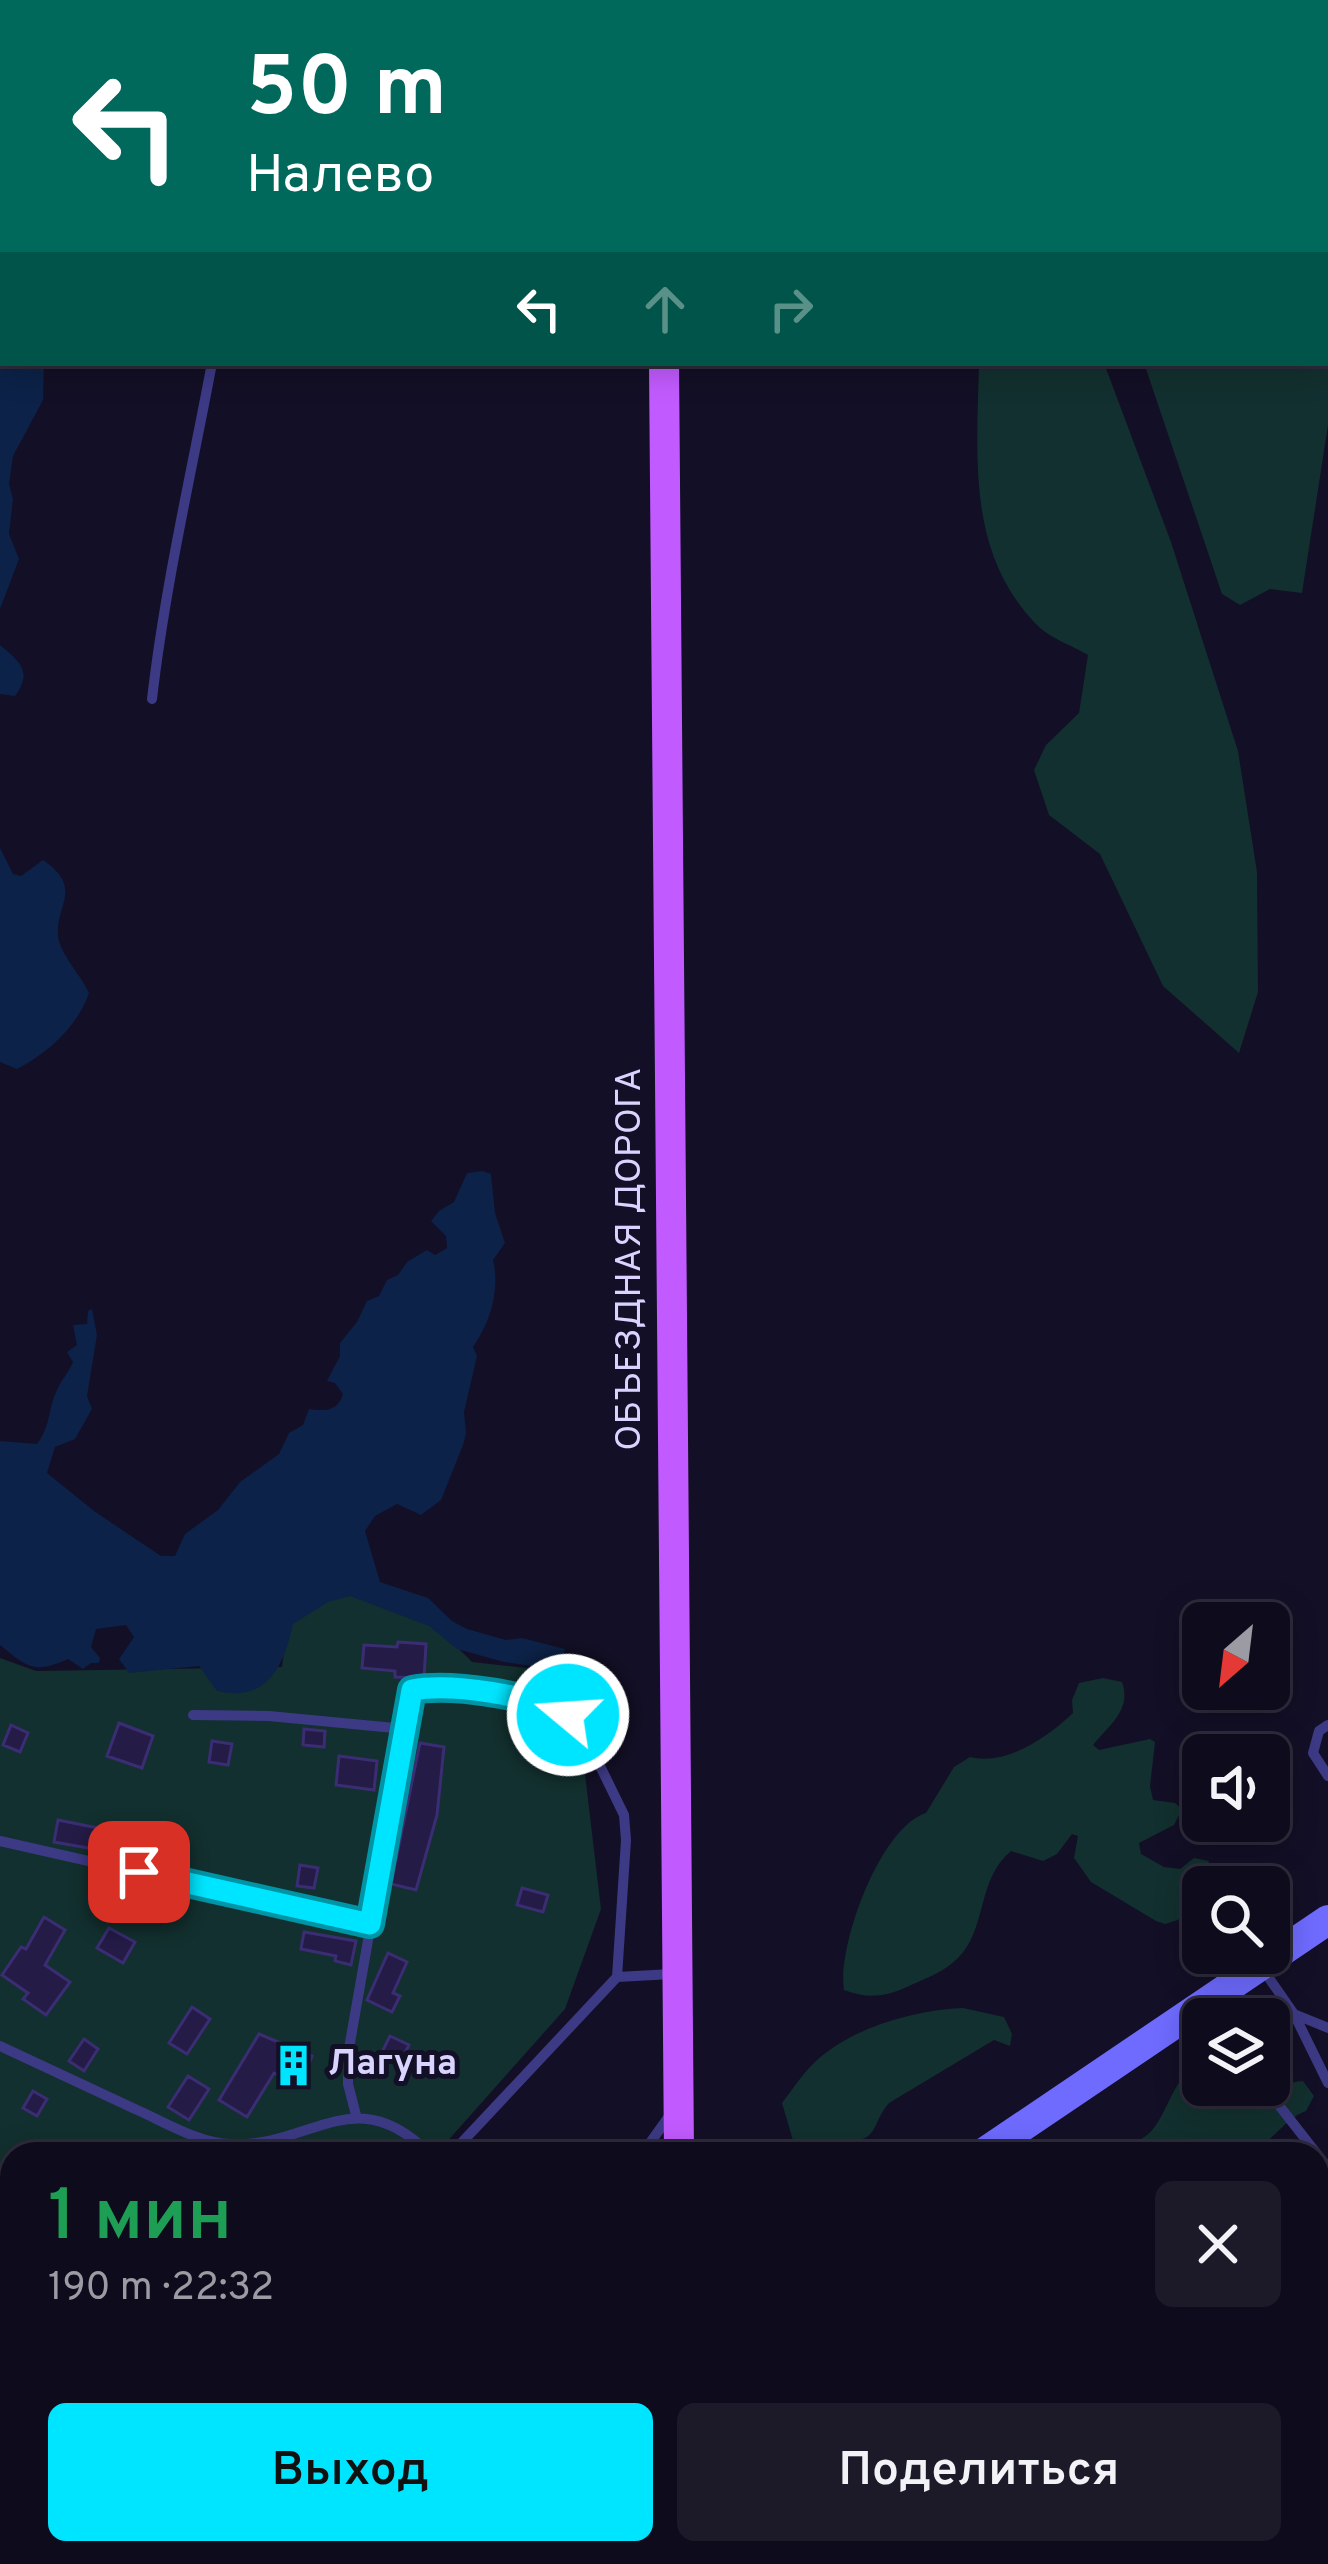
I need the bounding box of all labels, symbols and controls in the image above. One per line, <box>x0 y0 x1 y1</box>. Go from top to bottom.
text: 50 m <box>246 39 447 145</box>
icon: left <box>48 48 204 204</box>
text: Налево <box>246 143 434 212</box>
icon: left <box>506 276 572 342</box>
icon: ahead <box>632 276 698 342</box>
icon: right <box>758 276 824 342</box>
street label: ОБЪЕЗДНАЯ ДОРОГА <box>608 1067 654 1451</box>
north arrow <box>1182 1602 1290 1710</box>
map controls <box>1182 1602 1290 2106</box>
position arrow <box>505 1652 631 1778</box>
button: sound <box>1182 1734 1290 1842</box>
pin <box>88 1821 190 1923</box>
icon: arrive <box>106 1839 172 1905</box>
button: search <box>1182 1866 1290 1974</box>
button: layers <box>1182 1998 1290 2106</box>
building icon: Лагуна <box>271 2042 317 2088</box>
place label: Лагуна <box>328 2042 457 2088</box>
text: 1 мин <box>48 2174 232 2266</box>
button: close <box>1155 2181 1281 2307</box>
text: 190 m · 22:32 <box>48 2265 274 2314</box>
button: Выход <box>48 2403 653 2541</box>
button: Поделиться <box>677 2403 1281 2541</box>

